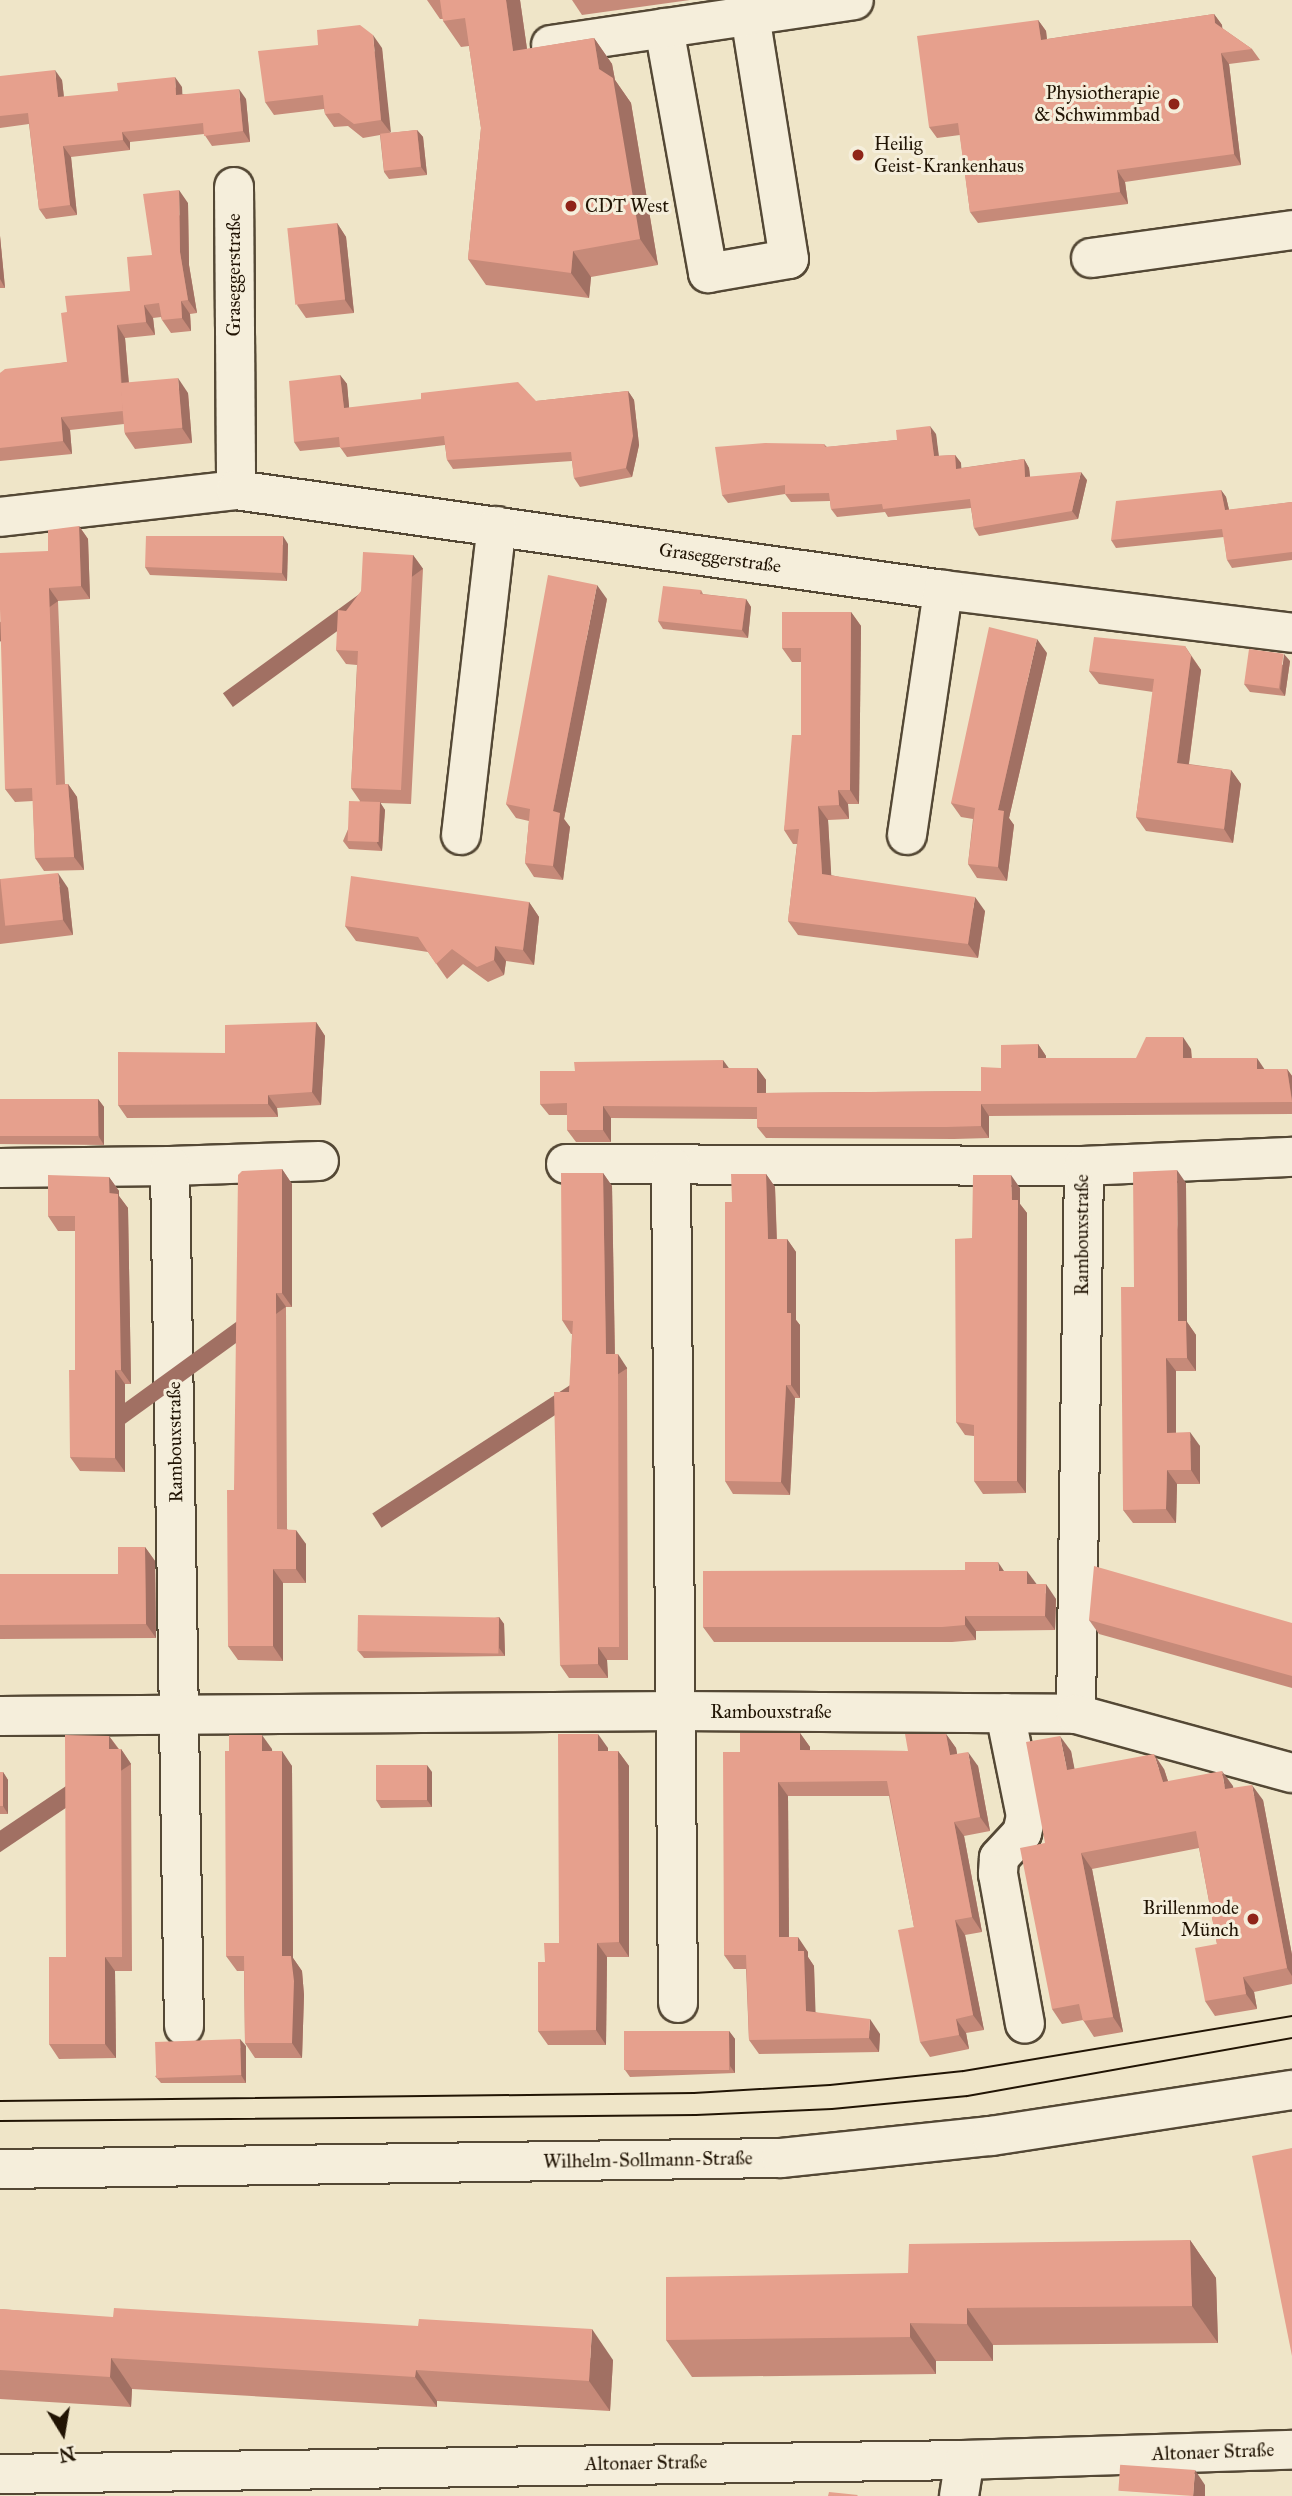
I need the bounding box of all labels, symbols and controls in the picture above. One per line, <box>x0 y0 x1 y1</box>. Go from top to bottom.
place label: Physiotherapie & Schwimmbad <box>1034 82 1160 126</box>
marker: Physiotherapie & Schwimmbad <box>1166 96 1182 112</box>
place label: Heilig Geist-Krankenhaus <box>874 133 1024 177</box>
marker: Heilig Geist-Krankenhaus <box>848 145 868 165</box>
place label: CDT West <box>585 195 669 217</box>
marker: CDT West <box>563 198 579 214</box>
street label: Graseggerstraße <box>223 213 245 337</box>
street label: Graseggerstraße <box>657 538 783 578</box>
street label: Rambouxstraße <box>1071 1174 1093 1296</box>
street label: Rambouxstraße <box>163 1381 187 1503</box>
street label: Rambouxstraße <box>710 1701 832 1723</box>
place label: Brillenmode Münch <box>1143 1897 1239 1941</box>
marker: Brillenmode Münch <box>1245 1911 1261 1927</box>
street label: Wilhelm-Sollmann-Straße <box>543 2147 753 2173</box>
north arrow <box>28 2398 98 2468</box>
street label: Altonaer Straße <box>1151 2438 1275 2466</box>
text: N <box>57 2441 77 2467</box>
street label: Altonaer Straße <box>585 2451 707 2475</box>

